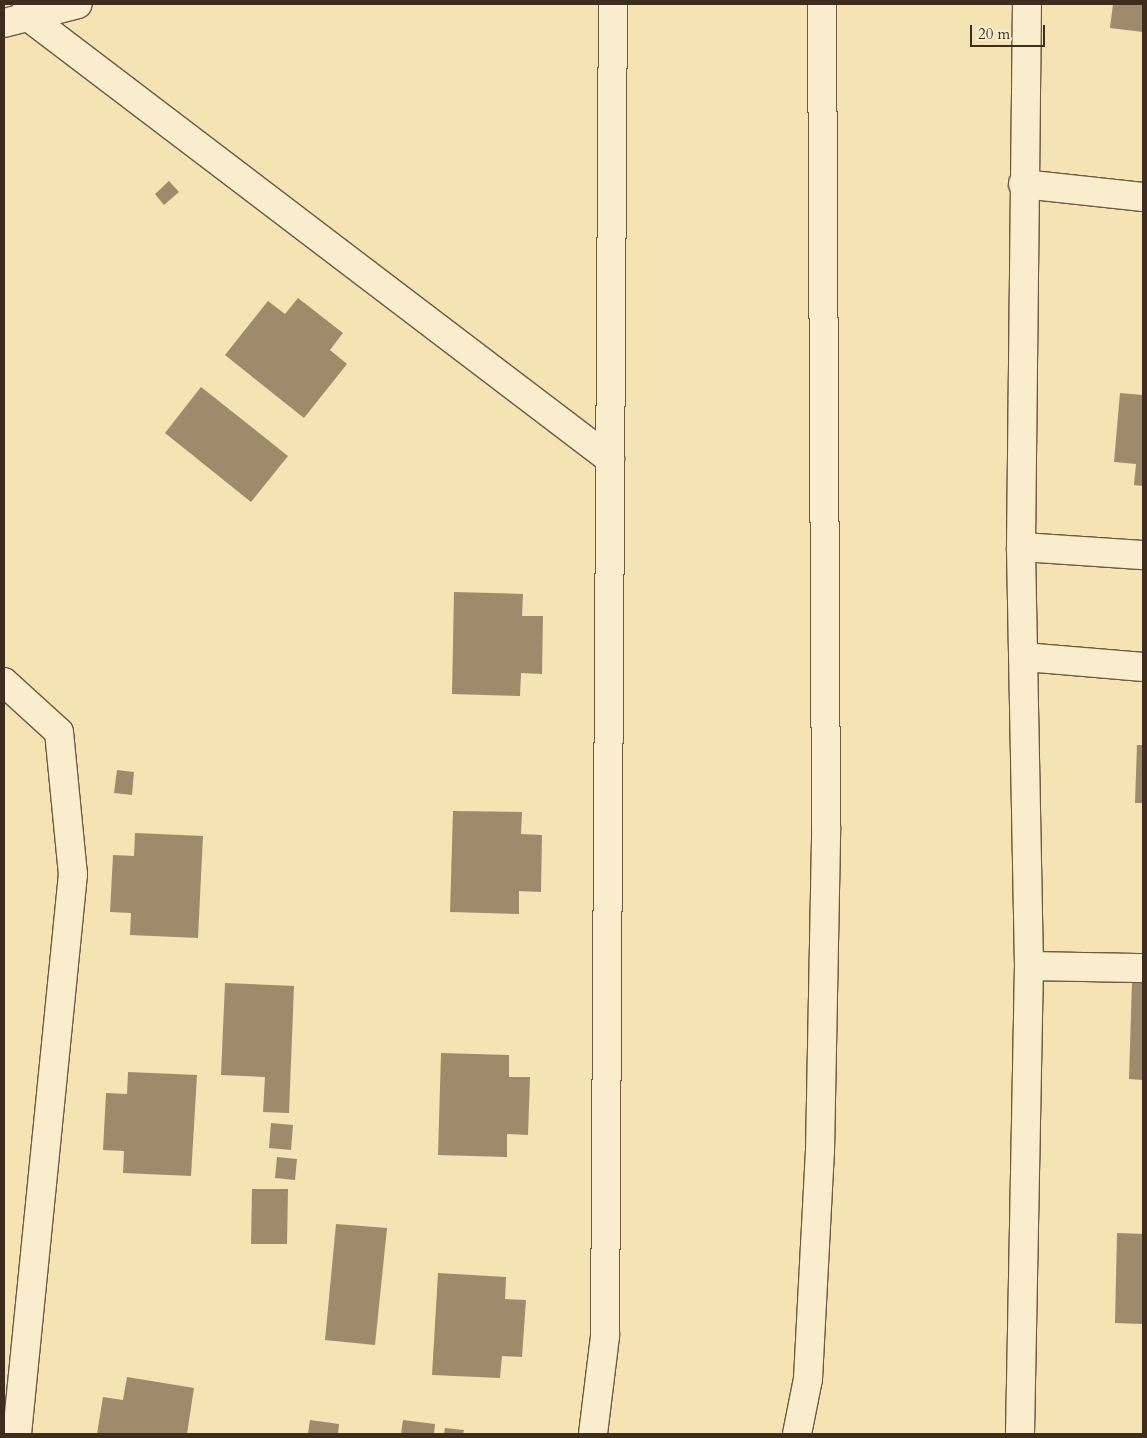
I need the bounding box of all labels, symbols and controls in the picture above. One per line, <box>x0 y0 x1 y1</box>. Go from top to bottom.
scale bar <box>972 15 1047 47</box>
text: 20 m <box>978 24 1010 44</box>

